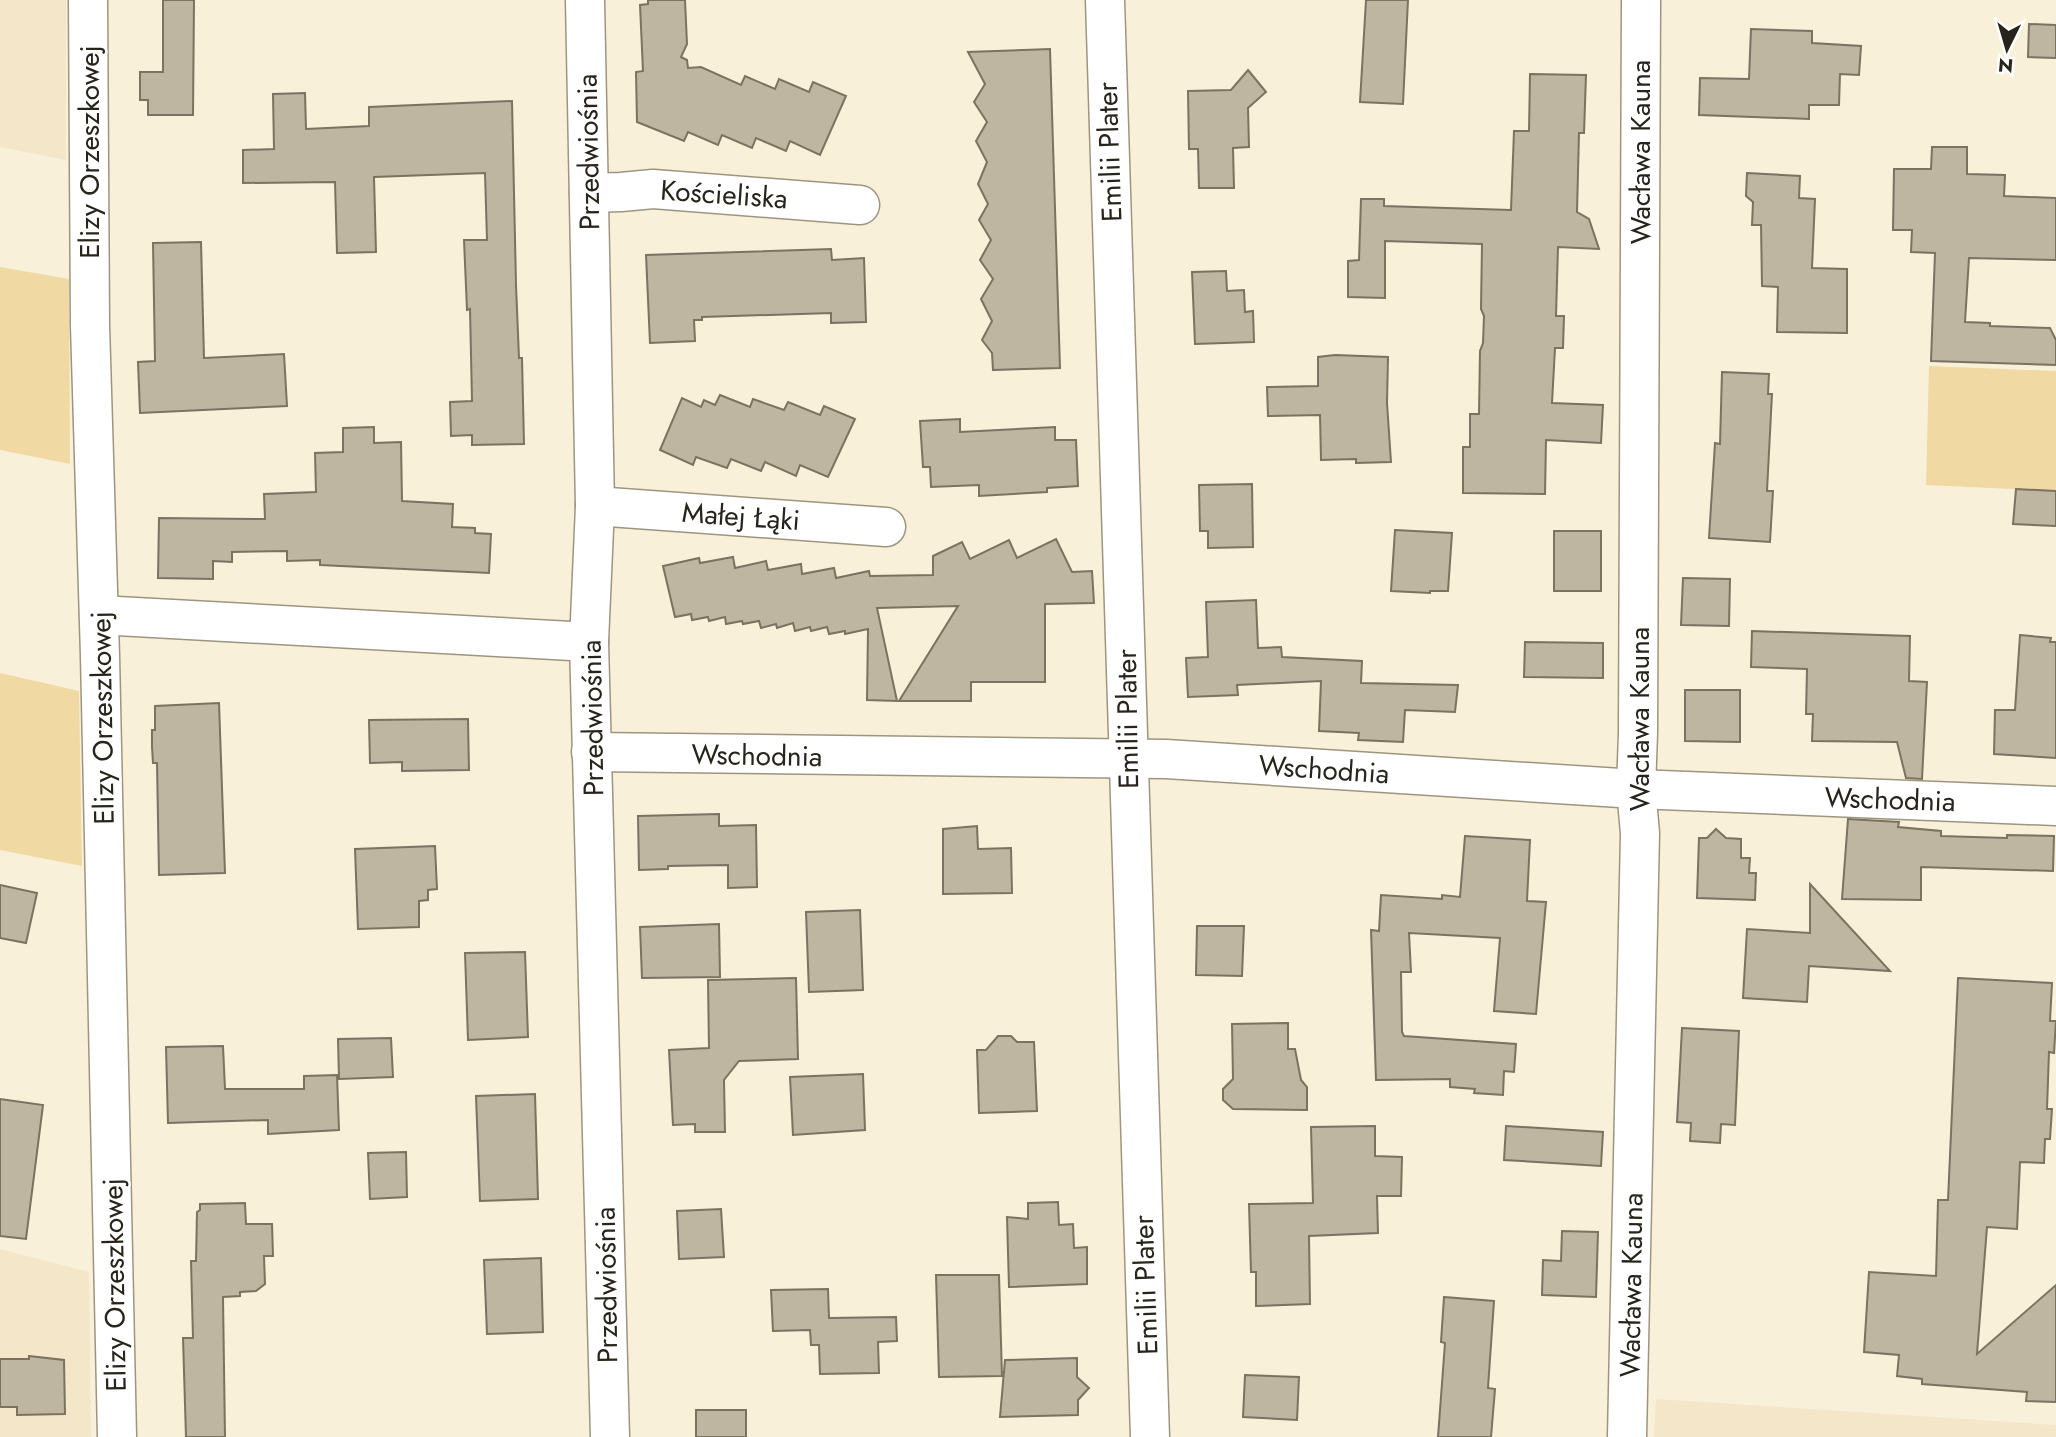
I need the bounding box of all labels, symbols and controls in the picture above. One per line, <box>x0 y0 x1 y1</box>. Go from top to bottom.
north arrow <box>1972 14 2042 84</box>
street label: Elizy Orzeszkowej <box>69 45 110 259</box>
text: N <box>1997 51 2014 80</box>
street label: Wacława Kauna <box>1620 60 1661 244</box>
street label: Przedwiośnia <box>567 73 610 231</box>
street label: Emilii Plater <box>1087 81 1132 223</box>
street label: Kościeliska <box>659 170 789 219</box>
street label: Małej Łąki <box>681 492 801 541</box>
street label: Elizy Orzeszkowej <box>80 611 125 825</box>
street label: Wacława Kauna <box>1619 627 1660 811</box>
street label: Przedwiośnia <box>571 639 614 797</box>
street label: Emilii Plater <box>1106 648 1149 789</box>
street label: Wschodnia <box>691 734 823 777</box>
street label: Wschodnia <box>1257 744 1391 795</box>
street label: Wschodnia <box>1824 777 1956 822</box>
street label: Elizy Orzeszkowej <box>92 1178 137 1392</box>
street label: Wacława Kauna <box>1609 1192 1654 1378</box>
street label: Przedwiośnia <box>585 1206 628 1364</box>
street label: Emilii Plater <box>1123 1214 1168 1356</box>

